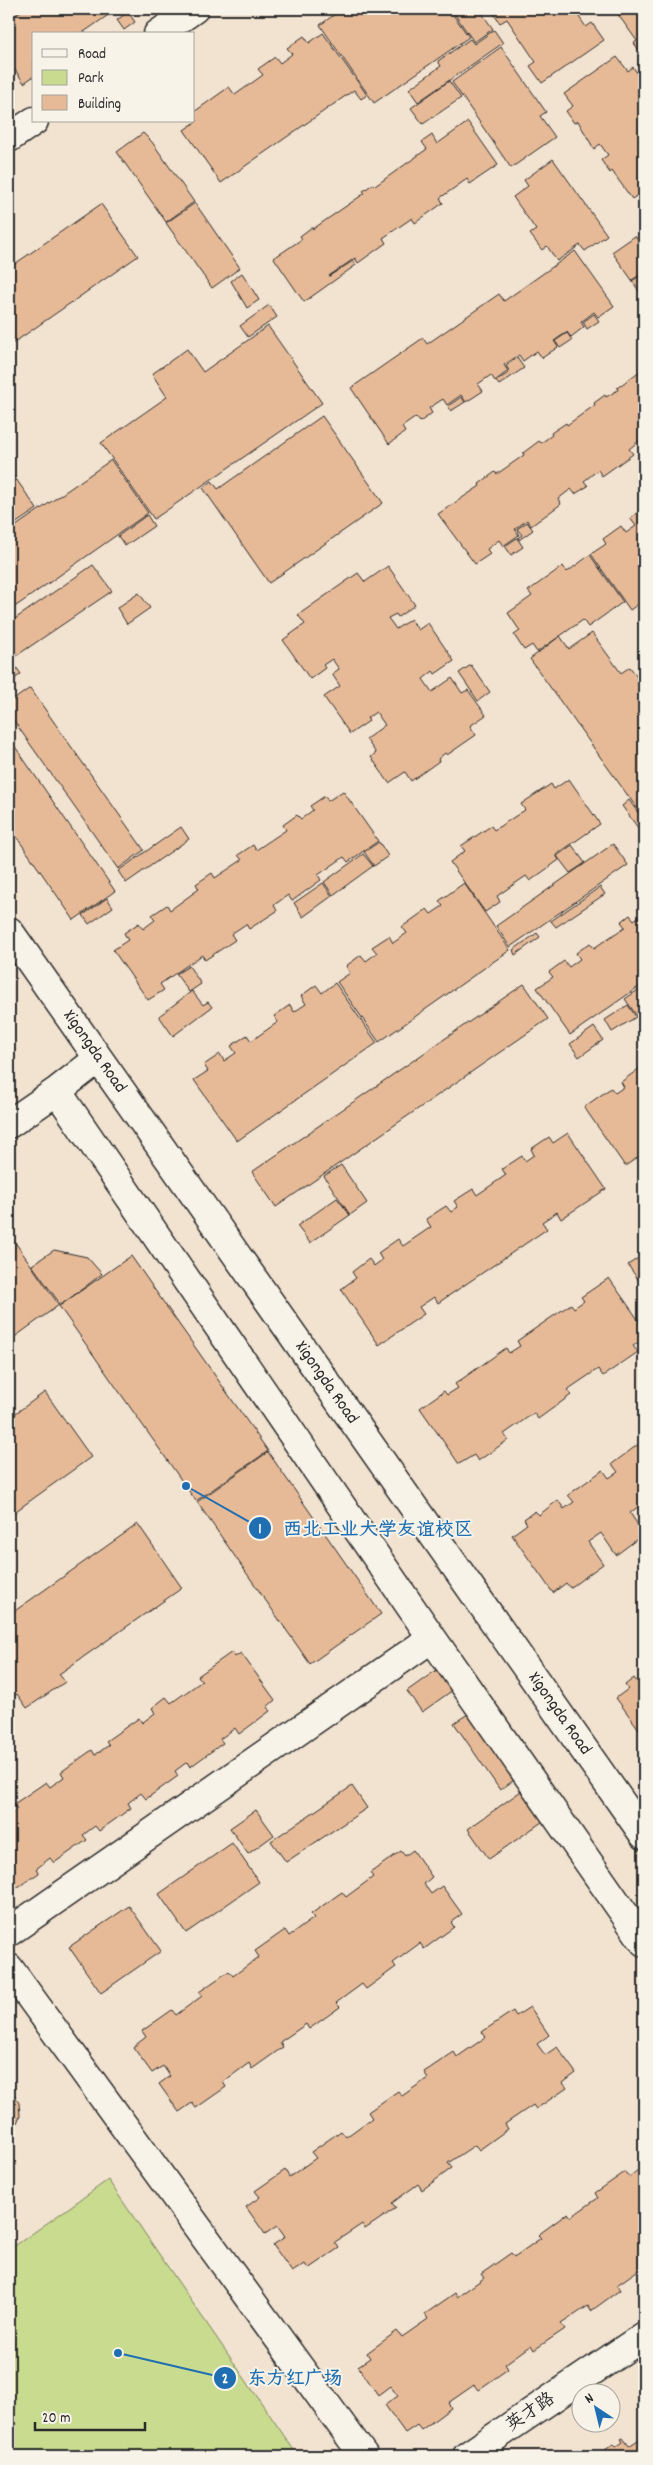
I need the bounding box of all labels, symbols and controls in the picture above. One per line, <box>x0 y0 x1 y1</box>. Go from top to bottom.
legend <box>32 32 195 122</box>
text: Road <box>78 44 106 66</box>
text: Park <box>78 68 104 90</box>
text: Building <box>78 94 121 116</box>
street label: Xigongda Road <box>56 1005 132 1099</box>
street label: Xigongda Road <box>288 1336 364 1430</box>
callout: 西北工业大学友谊校区 <box>248 1511 483 1545</box>
text: 西北工业大学友谊校区 <box>283 1518 473 1545</box>
text: 1 <box>258 1519 262 1541</box>
street label: Xigongda Road <box>521 1667 597 1761</box>
callout: 东方红广场 <box>212 2361 352 2395</box>
text: 东方红广场 <box>247 2367 343 2394</box>
text: 2 <box>222 2369 228 2391</box>
north arrow <box>570 2382 620 2432</box>
street label: 英才路 <box>502 2388 560 2438</box>
text: N <box>581 2389 598 2409</box>
scale bar <box>35 2400 145 2432</box>
text: 20 m <box>42 2408 70 2430</box>

